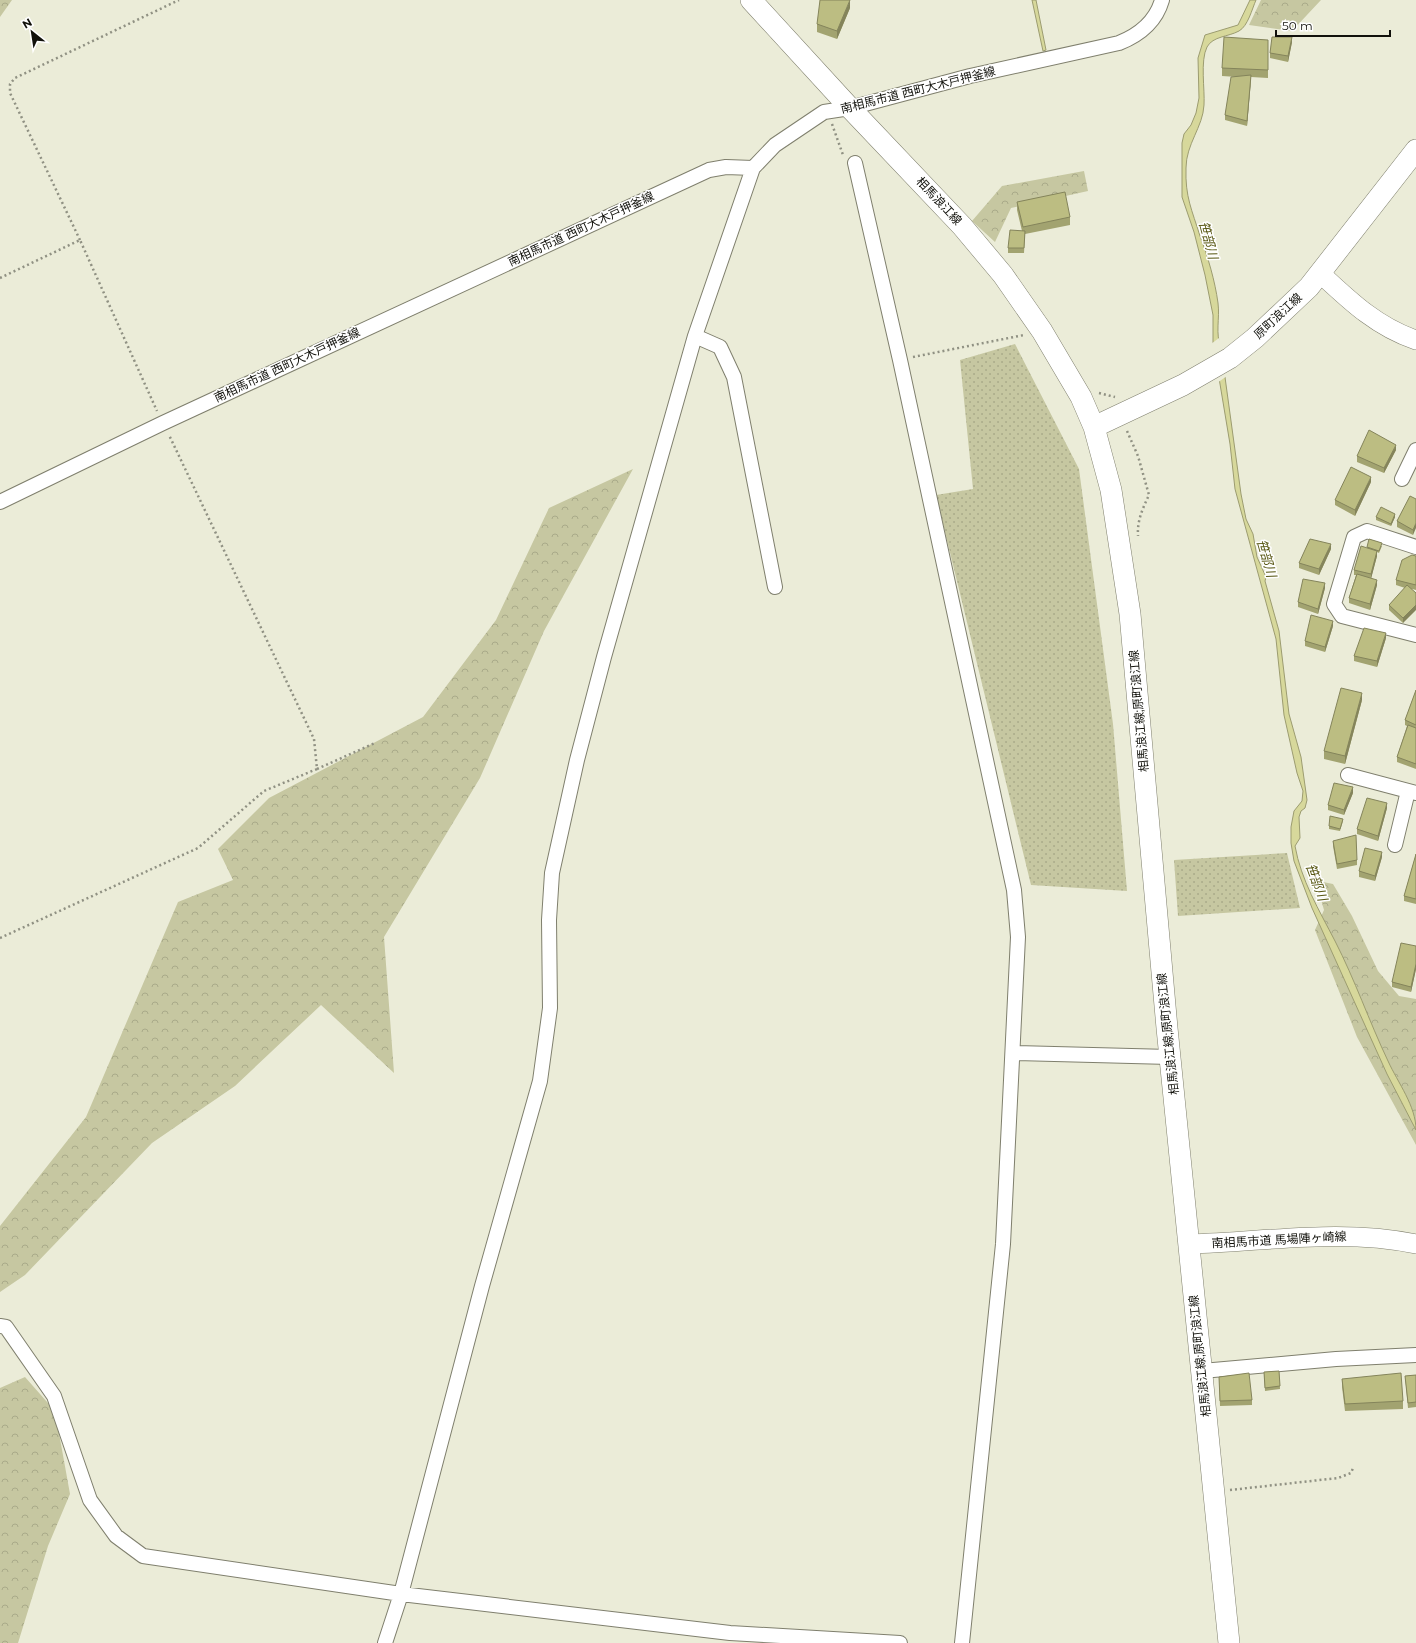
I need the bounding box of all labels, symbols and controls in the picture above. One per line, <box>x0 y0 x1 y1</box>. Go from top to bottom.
north arrow <box>12 12 52 52</box>
scale bar <box>1276 12 1390 38</box>
text: N <box>20 15 34 32</box>
text: 50 m <box>1282 18 1313 33</box>
street label: 南相馬市道 西町大木戸押釜線 <box>839 63 997 116</box>
street label: 相馬浪江線 <box>913 174 965 228</box>
street label: 南相馬市道 西町大木戸押釜線 <box>505 188 656 269</box>
water label: 笹部川 <box>1196 219 1222 263</box>
street label: 原町浪江線 <box>1251 290 1305 342</box>
street label: 南相馬市道 西町大木戸押釜線 <box>211 324 362 405</box>
water label: 笹部川 <box>1254 537 1281 581</box>
street label: 相馬浪江線;原町浪江線 <box>1126 649 1151 773</box>
water label: 笹部川 <box>1303 861 1332 905</box>
street label: 相馬浪江線;原町浪江線 <box>1154 972 1181 1096</box>
street label: 南相馬市道 馬場陣ヶ崎線 <box>1211 1228 1347 1251</box>
street label: 相馬浪江線;原町浪江線 <box>1186 1294 1213 1418</box>

